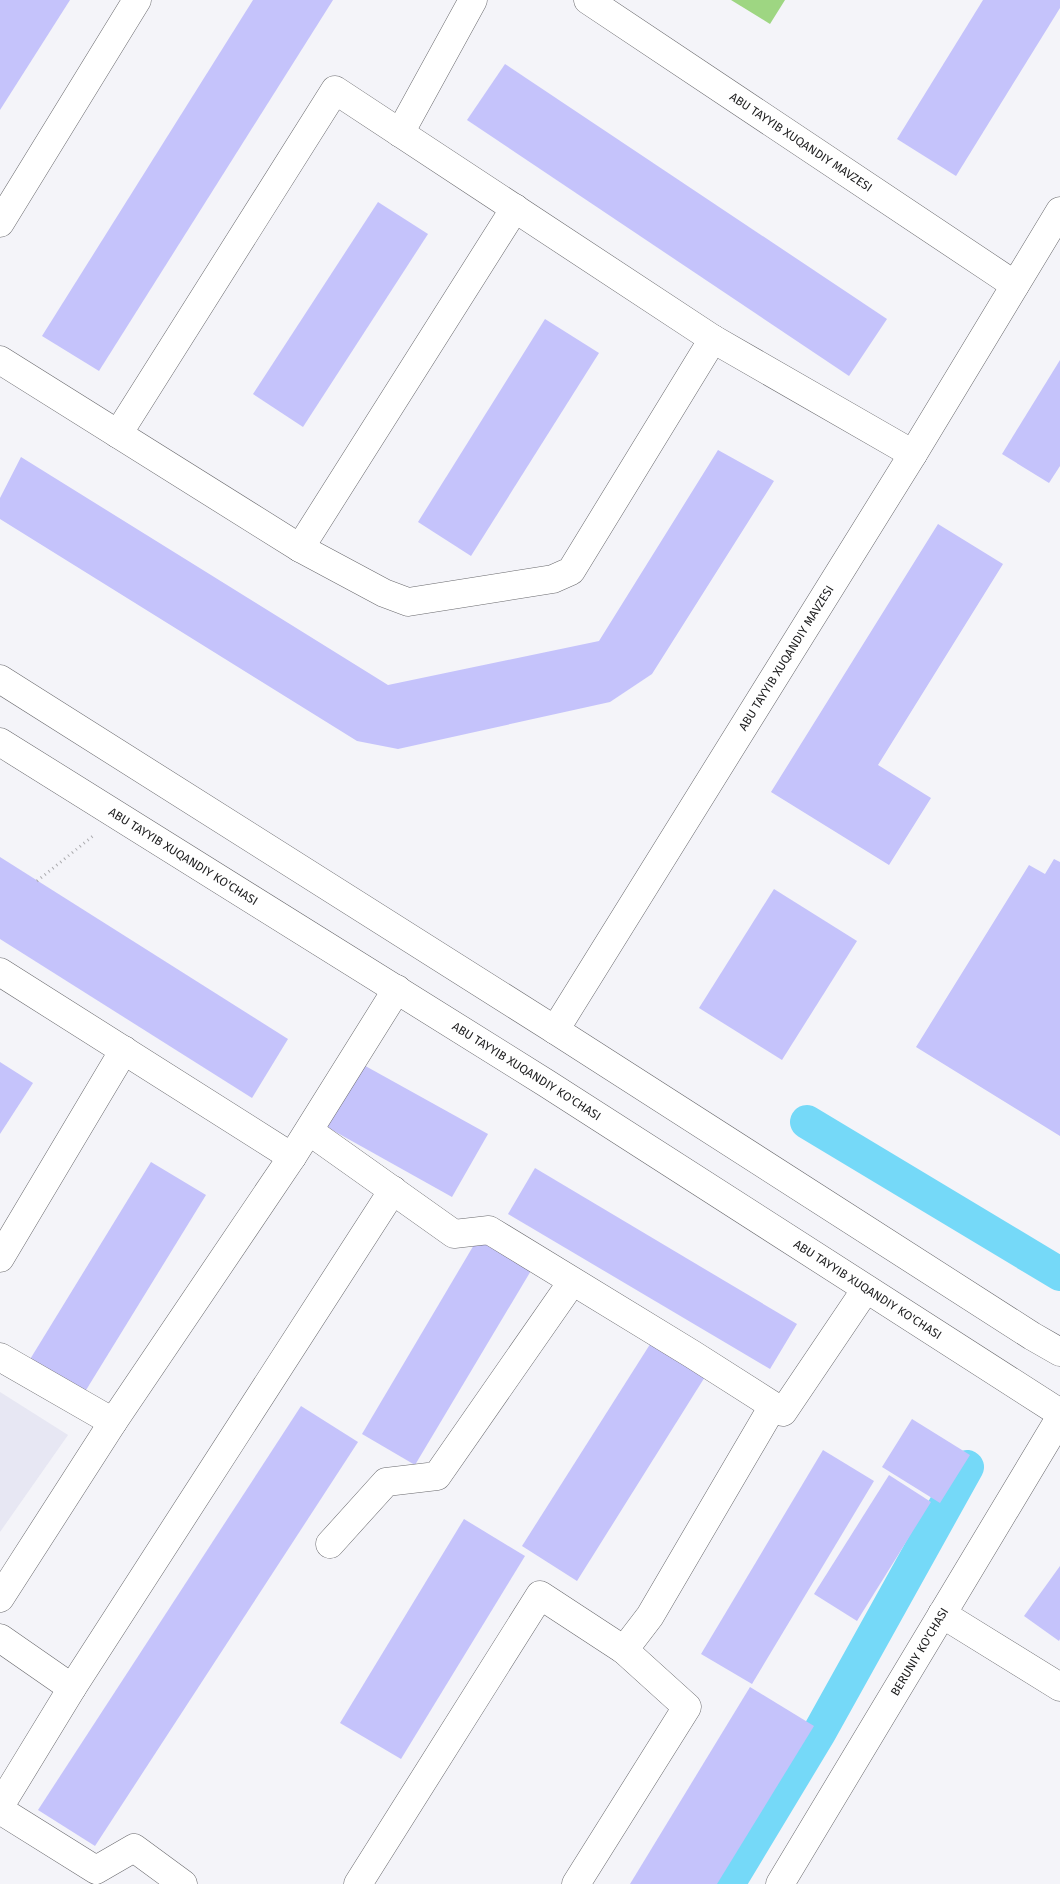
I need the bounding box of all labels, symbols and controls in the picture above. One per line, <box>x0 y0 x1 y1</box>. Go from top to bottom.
street label: ABU TAYYIB XUQANDIY MAVZESI <box>727 90 875 195</box>
street label: ABU TAYYIB XUQANDIY MAVZESI <box>736 583 837 733</box>
street label: ABU TAYYIB XUQANDIY KO'CHASI <box>106 805 260 908</box>
street label: ABU TAYYIB XUQANDIY KO'CHASI <box>450 1019 603 1123</box>
street label: ABU TAYYIB XUQANDIY KO'CHASI <box>791 1237 944 1342</box>
street label: BERUNIY KO'CHASI <box>888 1605 951 1698</box>

